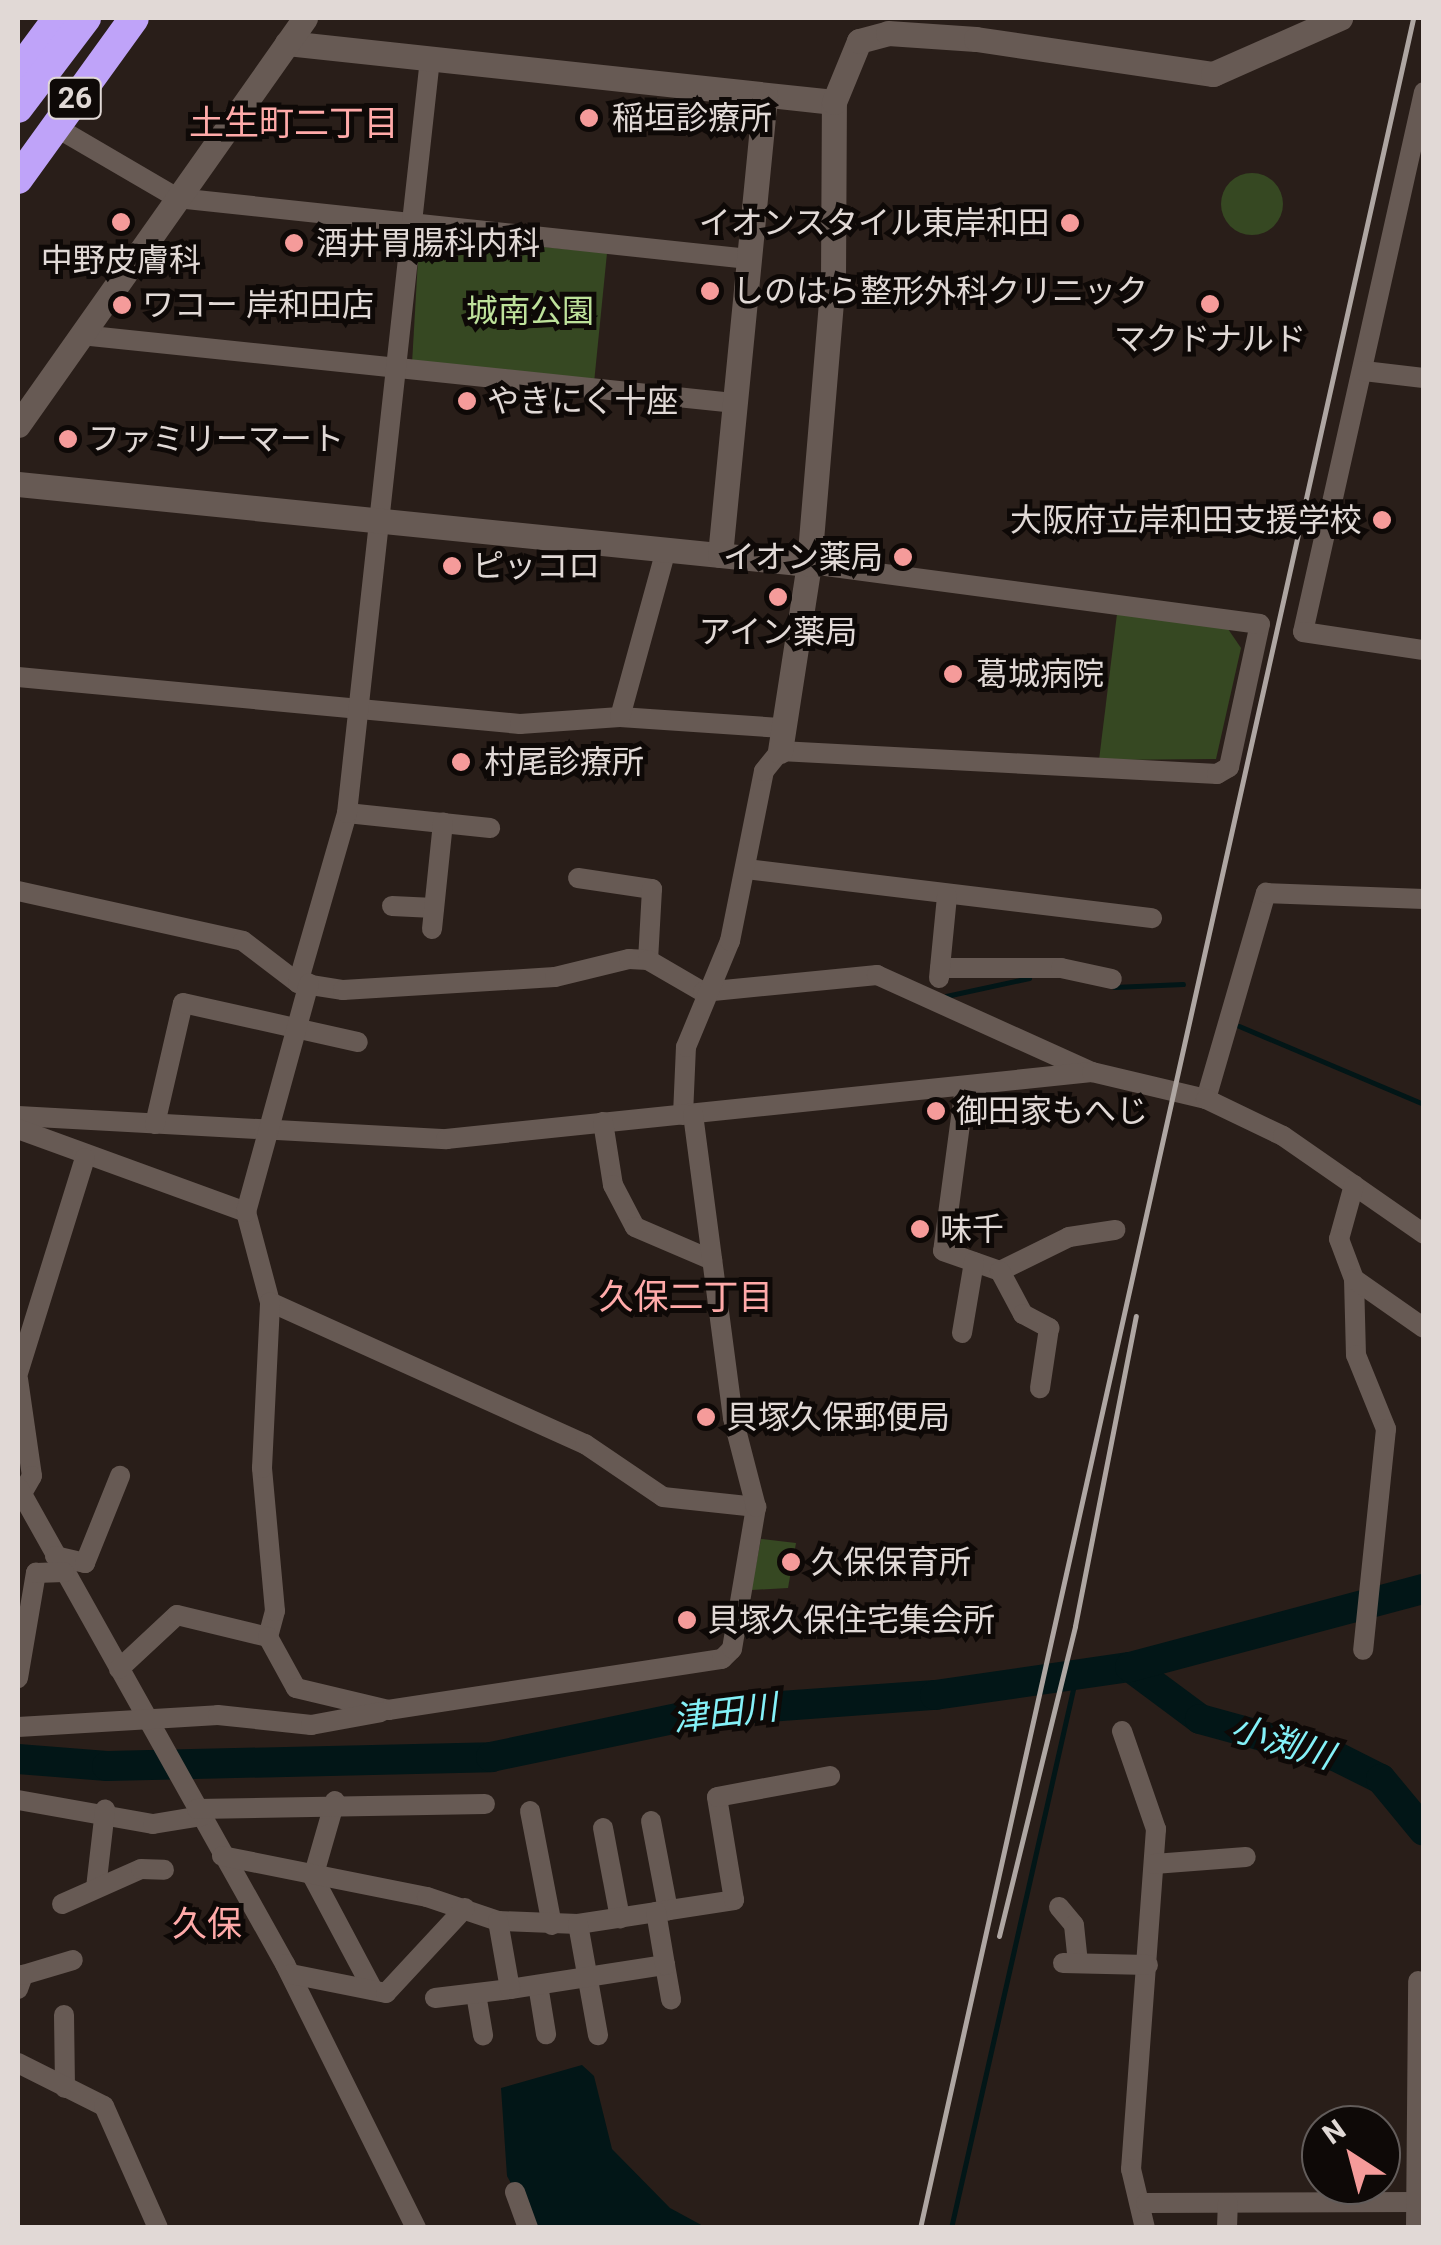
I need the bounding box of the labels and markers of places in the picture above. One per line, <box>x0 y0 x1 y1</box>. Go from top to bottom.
place label: 稲垣診療所 <box>612 99 772 137</box>
marker: 稲垣診療所 <box>576 105 602 131</box>
place label: イオンスタイル東岸和田 <box>698 204 1050 242</box>
marker: 中野皮膚科 <box>108 209 134 235</box>
marker: イオンスタイル東岸和田 <box>1059 212 1081 234</box>
place label: 酒井胃腸科内科 <box>316 224 540 262</box>
marker: 酒井胃腸科内科 <box>281 230 307 256</box>
place label: 中野皮膚科 <box>41 241 201 279</box>
place label: しのはら整形外科クリニック <box>732 272 1148 310</box>
marker: しのはら整形外科クリニック <box>697 278 723 304</box>
place label: ワコー 岸和田店 <box>142 286 374 324</box>
marker: マクドナルド <box>1199 293 1221 315</box>
marker: ワコー 岸和田店 <box>111 294 133 316</box>
place label: マクドナルド <box>1114 320 1306 358</box>
place label: やきにく十座 <box>487 382 679 420</box>
marker: やきにく十座 <box>456 390 478 412</box>
place label: ファミリーマート <box>88 420 344 458</box>
marker: ファミリーマート <box>57 428 79 450</box>
place label: 大阪府立岸和田支援学校 <box>1010 501 1362 539</box>
marker: 大阪府立岸和田支援学校 <box>1371 509 1393 531</box>
place label: イオン薬局 <box>723 538 883 576</box>
marker: イオン薬局 <box>892 546 914 568</box>
place label: ピッコロ <box>472 547 600 585</box>
marker: ピッコロ <box>441 555 463 577</box>
marker: アイン薬局 <box>767 586 789 608</box>
place label: アイン薬局 <box>698 613 858 651</box>
place label: 葛城病院 <box>976 655 1104 693</box>
marker: 葛城病院 <box>940 661 966 687</box>
place label: 村尾診療所 <box>484 743 644 781</box>
marker: 村尾診療所 <box>448 749 474 775</box>
place label: 御田家もへじ <box>956 1092 1148 1130</box>
marker: 御田家もへじ <box>925 1100 947 1122</box>
place label: 味千 <box>940 1210 1004 1248</box>
marker: 味千 <box>909 1218 931 1240</box>
place label: 貝塚久保郵便局 <box>726 1398 950 1436</box>
marker: 貝塚久保郵便局 <box>695 1406 717 1428</box>
place label: 久保保育所 <box>811 1543 971 1581</box>
marker: 久保保育所 <box>780 1551 802 1573</box>
place label: 貝塚久保住宅集会所 <box>707 1601 995 1639</box>
marker: 貝塚久保住宅集会所 <box>676 1609 698 1631</box>

